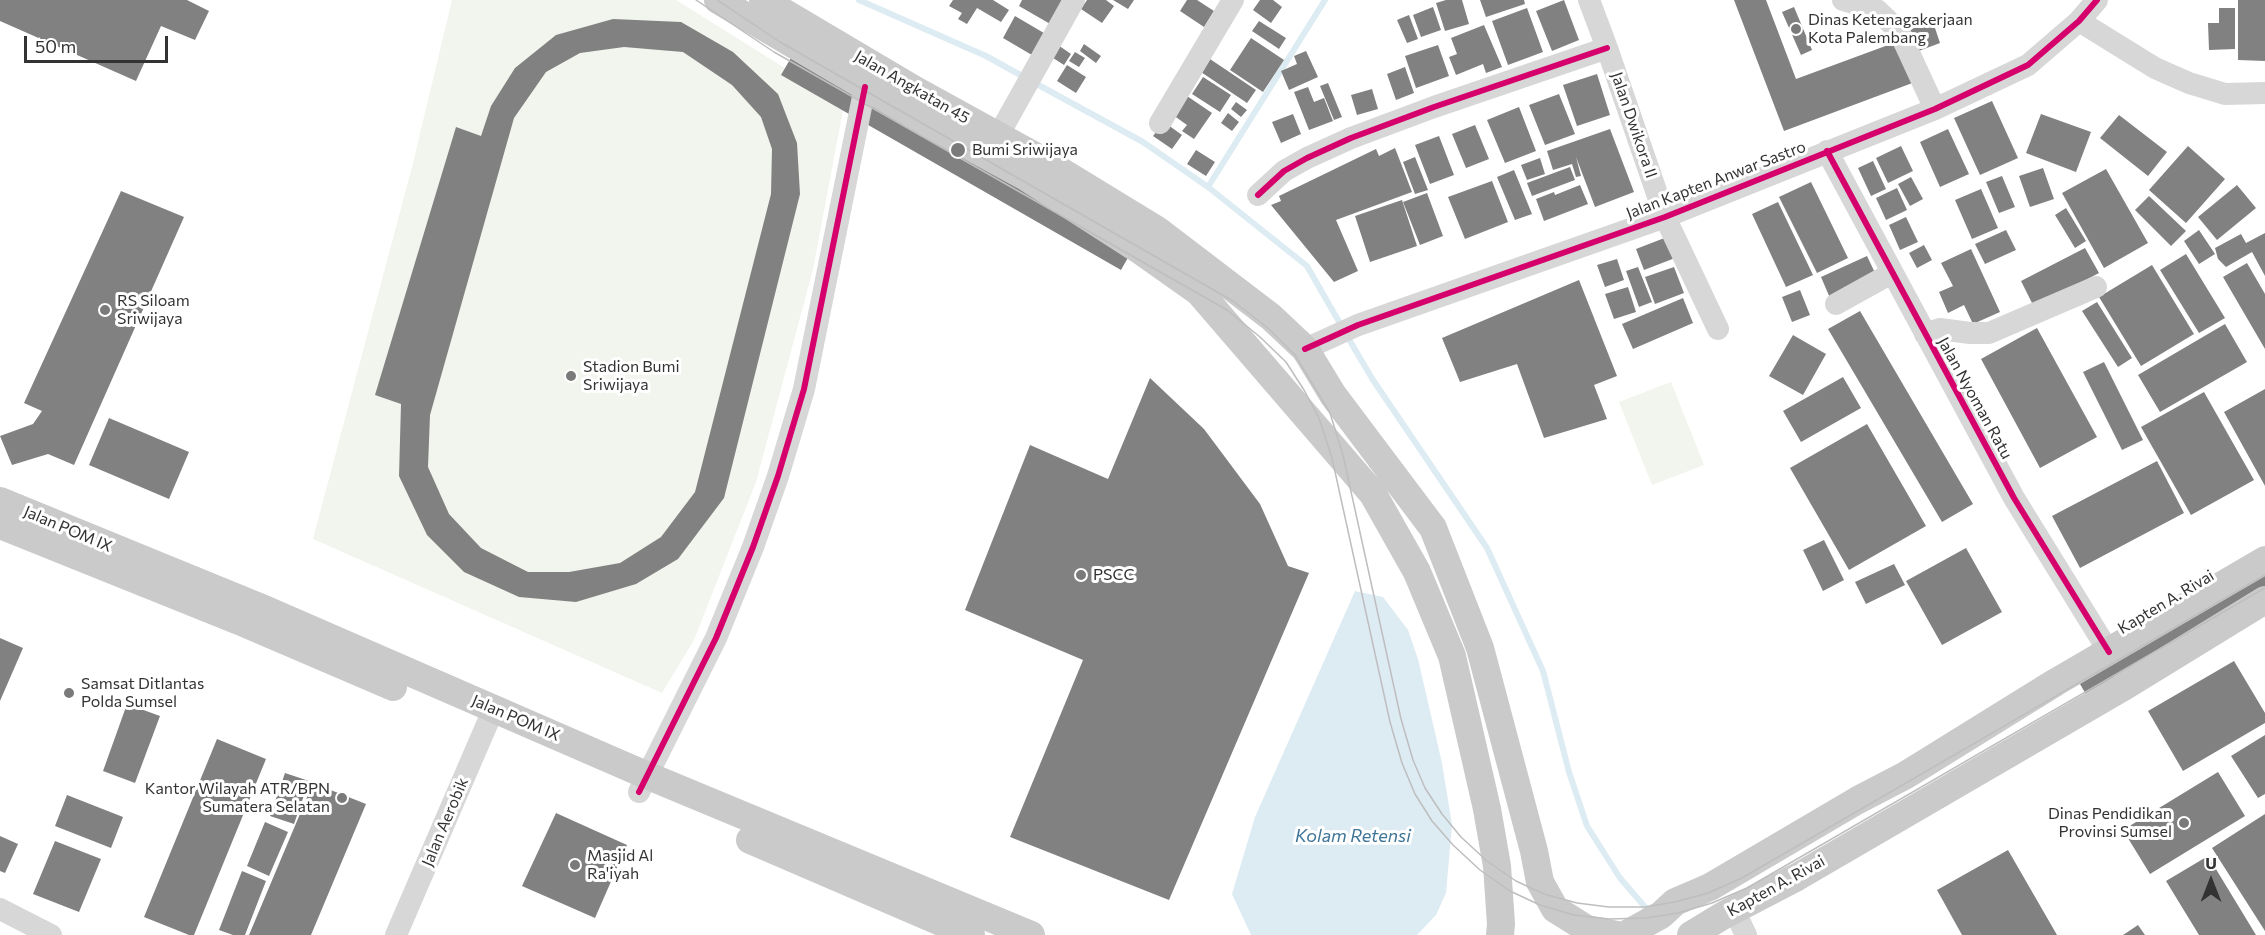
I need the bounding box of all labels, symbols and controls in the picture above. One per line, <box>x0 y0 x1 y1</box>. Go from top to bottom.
place label: Dinas Ketenagakerjaan Kota Palembang <box>1808 10 1973 48</box>
marker: Dinas Ketenagakerjaan Kota Palembang <box>1789 22 1803 36</box>
scale bar <box>27 24 171 62</box>
text: 50 m <box>35 35 76 57</box>
street label: Jalan Angkatan 45 <box>851 46 973 128</box>
street label: Jalan Dwikora II <box>1607 69 1661 181</box>
street label: Jalan Kapten Anwar Sastro <box>1623 137 1809 223</box>
place label: Bumi Sriwijaya <box>972 140 1078 160</box>
marker: Bumi Sriwijaya <box>949 141 967 159</box>
place label: RS Siloam Sriwijaya <box>117 291 190 329</box>
marker: RS Siloam Sriwijaya <box>98 303 112 317</box>
street label: Jalan Nyoman Ratu <box>1934 334 2016 462</box>
place label: Stadion Bumi Sriwijaya <box>583 357 680 395</box>
marker: Stadion Bumi Sriwijaya <box>564 369 578 383</box>
street label: Jalan POM IX <box>21 502 115 556</box>
place label: PSCC <box>1093 565 1134 585</box>
street label: Kapten A. Rivai <box>2114 566 2218 638</box>
marker: PSCC <box>1074 568 1088 582</box>
place label: Samsat Ditlantas Polda Sumsel <box>81 674 204 712</box>
marker: Samsat Ditlantas Polda Sumsel <box>62 686 76 700</box>
street label: Jalan POM IX <box>469 691 563 745</box>
street label: Jalan Aerobik <box>418 775 472 869</box>
place label: Kantor Wilayah ATR/BPN Sumatera Selatan <box>145 779 330 817</box>
marker: Kantor Wilayah ATR/BPN Sumatera Selatan <box>335 791 349 805</box>
place label: Dinas Pendidikan Provinsi Sumsel <box>2048 804 2172 842</box>
marker: Dinas Pendidikan Provinsi Sumsel <box>2177 816 2191 830</box>
water label: Kolam Retensi <box>1295 825 1411 847</box>
place label: Masjid Al Ra'iyah <box>587 846 653 884</box>
street label: Kapten A. Rivai <box>1724 851 1828 921</box>
north arrow <box>2181 851 2241 911</box>
text: U <box>2205 853 2217 872</box>
marker: Masjid Al Ra'iyah <box>568 858 582 872</box>

